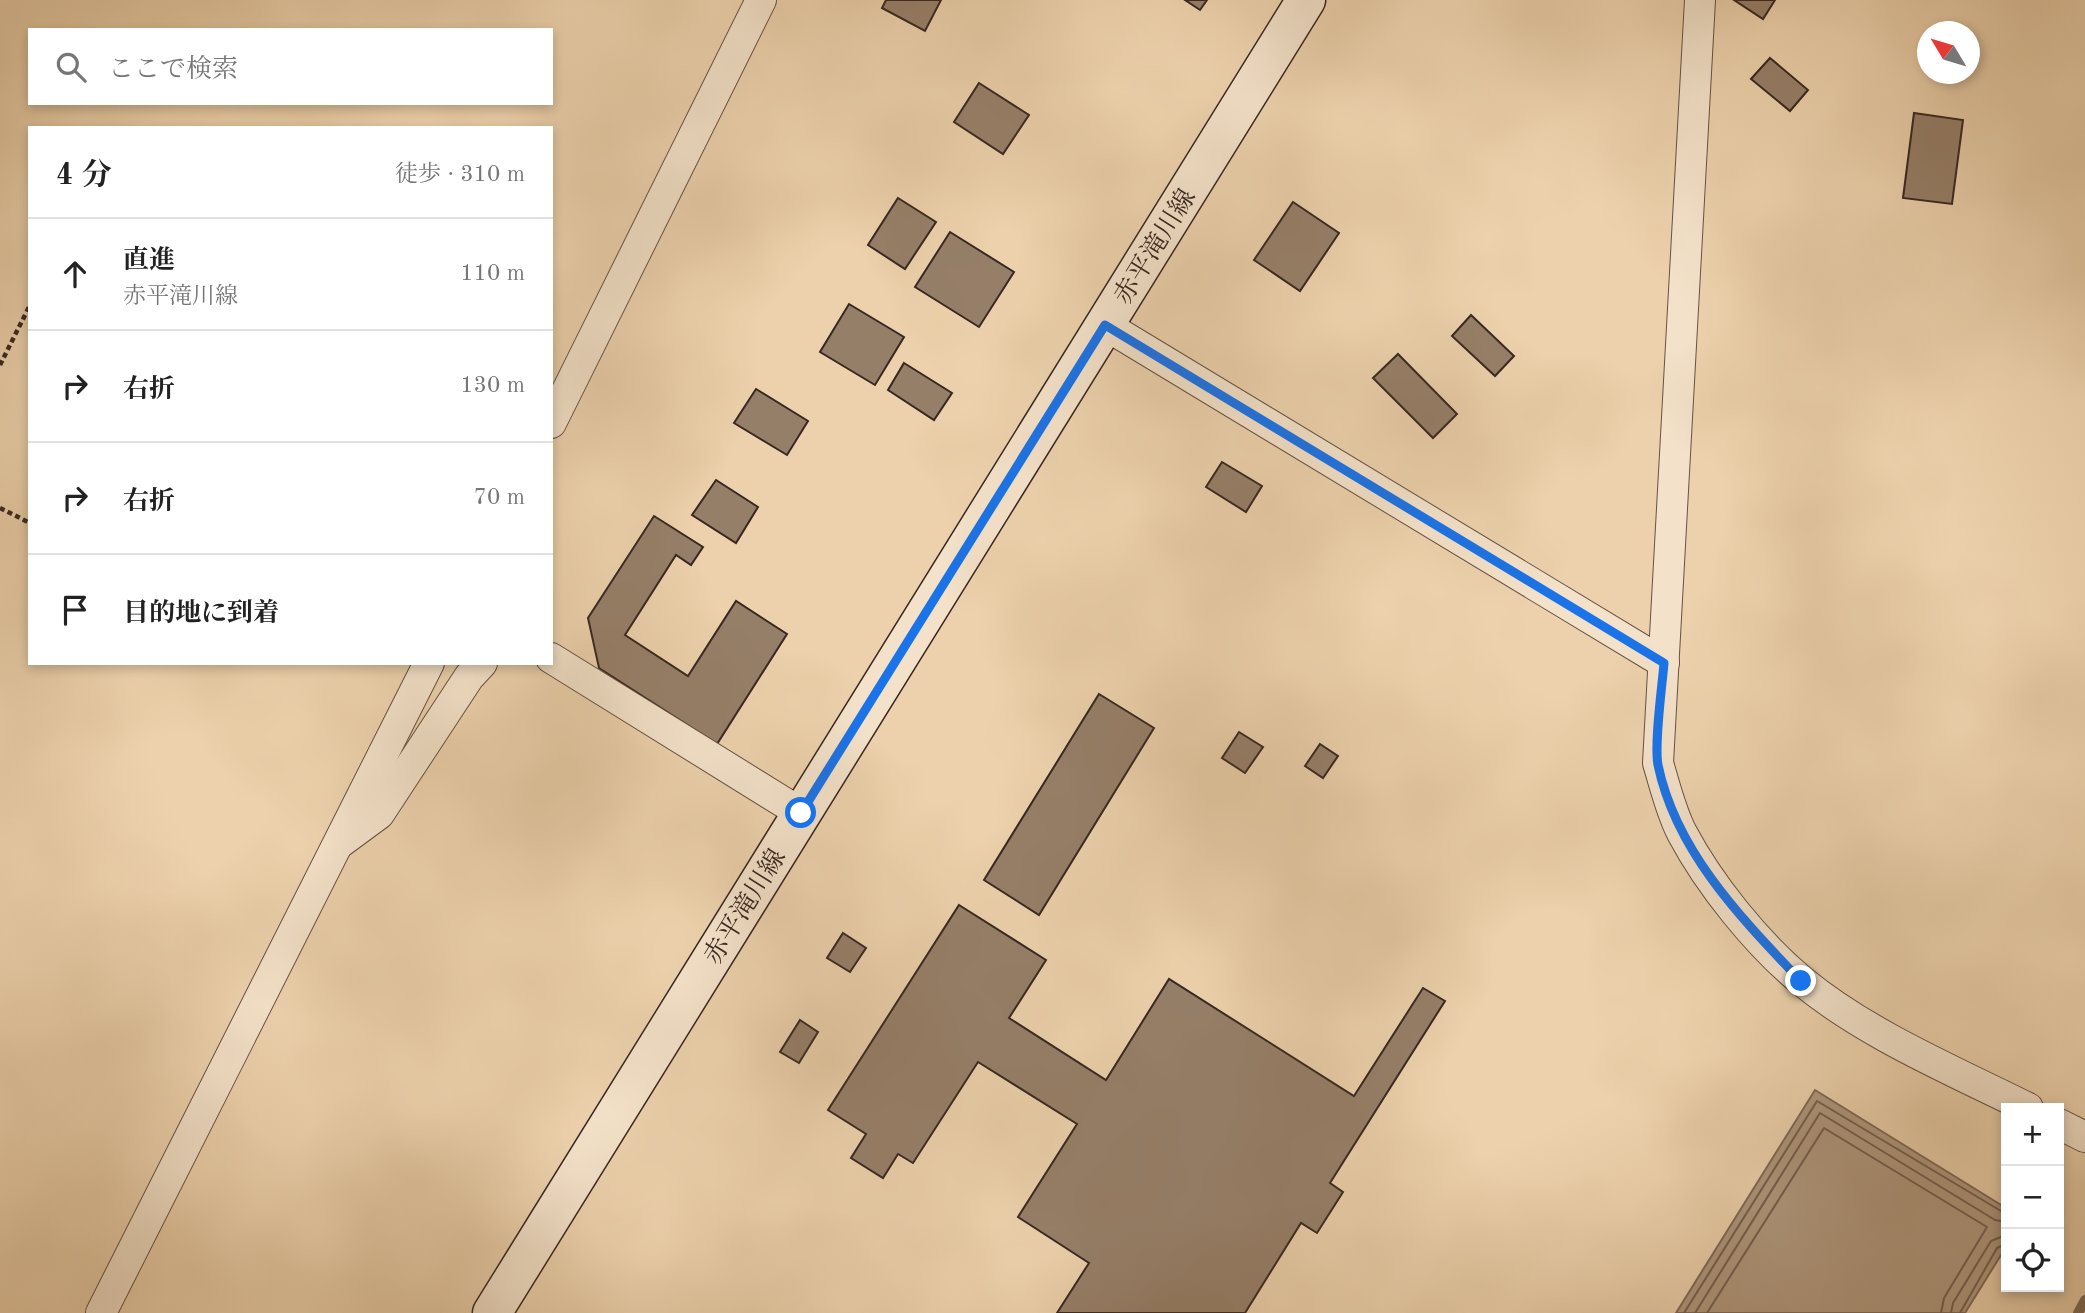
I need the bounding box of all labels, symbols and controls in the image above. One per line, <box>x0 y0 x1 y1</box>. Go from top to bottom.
north arrow <box>1917 21 1980 84</box>
search box <box>28 28 553 105</box>
icon: search <box>52 48 90 86</box>
text: ここで検索 <box>108 57 238 83</box>
text: 4 分 <box>56 161 112 191</box>
text: 徒歩 · 310 m <box>395 163 525 186</box>
street label: 赤平滝川線 <box>1109 184 1201 309</box>
text: 直進 <box>123 248 175 274</box>
icon: ahead <box>56 255 94 293</box>
text: 110 m <box>460 262 525 285</box>
text: 赤平滝川線 <box>123 285 238 308</box>
icon: right <box>56 367 94 405</box>
text: 130 m <box>460 374 525 397</box>
text: 右折 <box>123 377 175 403</box>
icon: right <box>56 479 94 517</box>
text: 70 m <box>474 486 525 509</box>
text: 右折 <box>123 489 175 515</box>
icon: arrive <box>56 591 94 629</box>
text: 目的地に到着 <box>123 601 279 627</box>
route start <box>785 797 816 828</box>
street label: 赤平滝川線 <box>699 844 791 969</box>
route end <box>1785 965 1816 996</box>
map controls <box>2001 1103 2064 1292</box>
button: + <box>2001 1103 2064 1166</box>
button: − <box>2001 1166 2064 1229</box>
button: locate <box>2001 1229 2064 1292</box>

